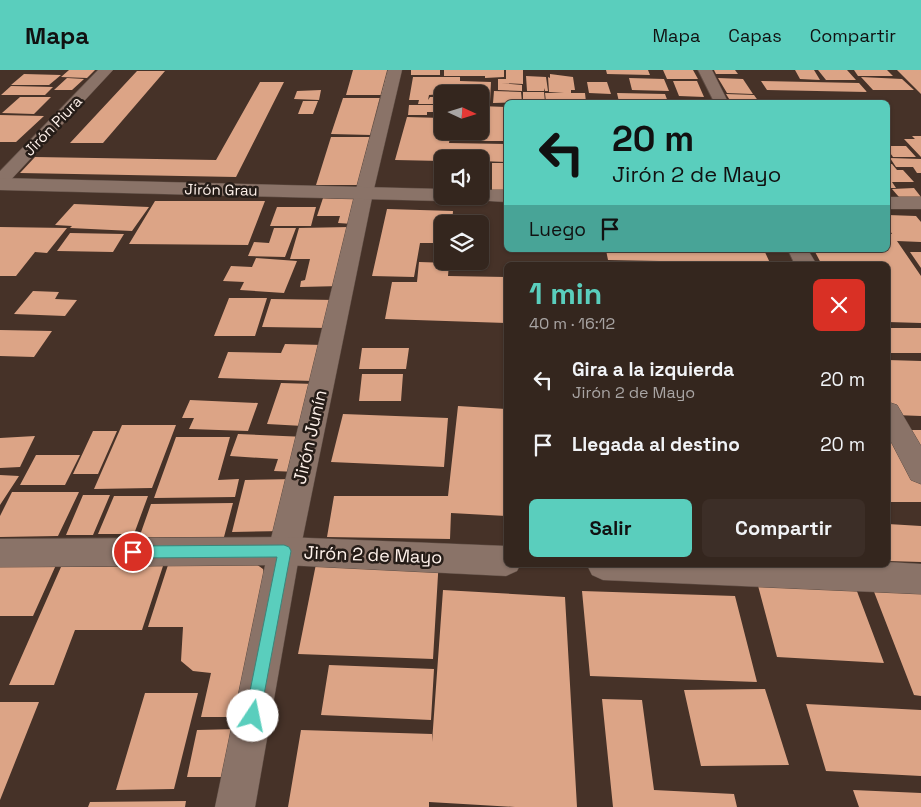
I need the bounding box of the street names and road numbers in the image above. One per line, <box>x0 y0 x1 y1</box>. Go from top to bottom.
street label: Jirón Piura <box>19 91 86 160</box>
street label: Jirón Grau <box>184 179 258 200</box>
street label: Jirón Junín <box>288 387 332 486</box>
street label: Jirón 2 de Mayo <box>303 541 443 568</box>

